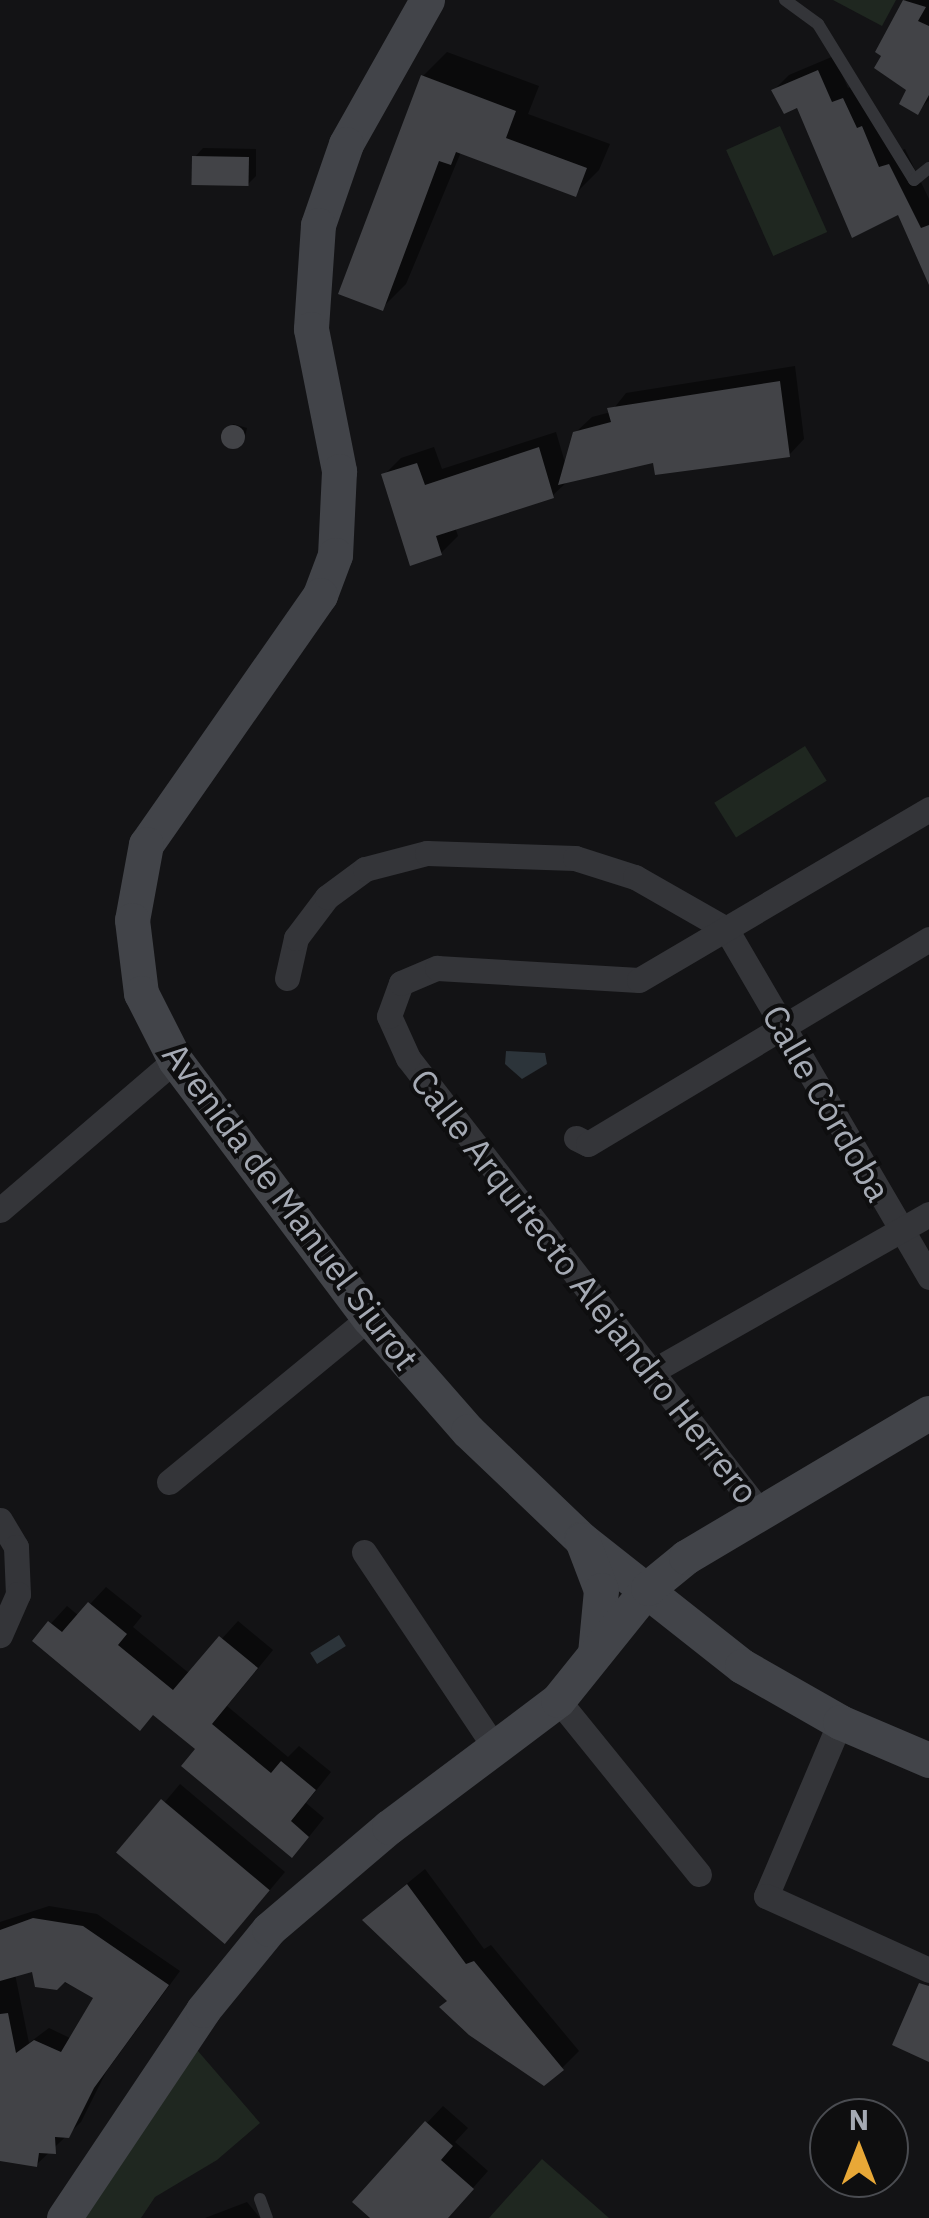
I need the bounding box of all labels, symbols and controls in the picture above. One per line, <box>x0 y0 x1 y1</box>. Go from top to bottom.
street label: Calle Córdoba <box>754 997 900 1209</box>
street label: Avenida de Manuel Siurot <box>154 1034 428 1378</box>
street label: Calle Arquitecto Alejandro Herrero <box>402 1060 768 1512</box>
north arrow <box>809 2098 909 2198</box>
text: N <box>849 2101 869 2138</box>

